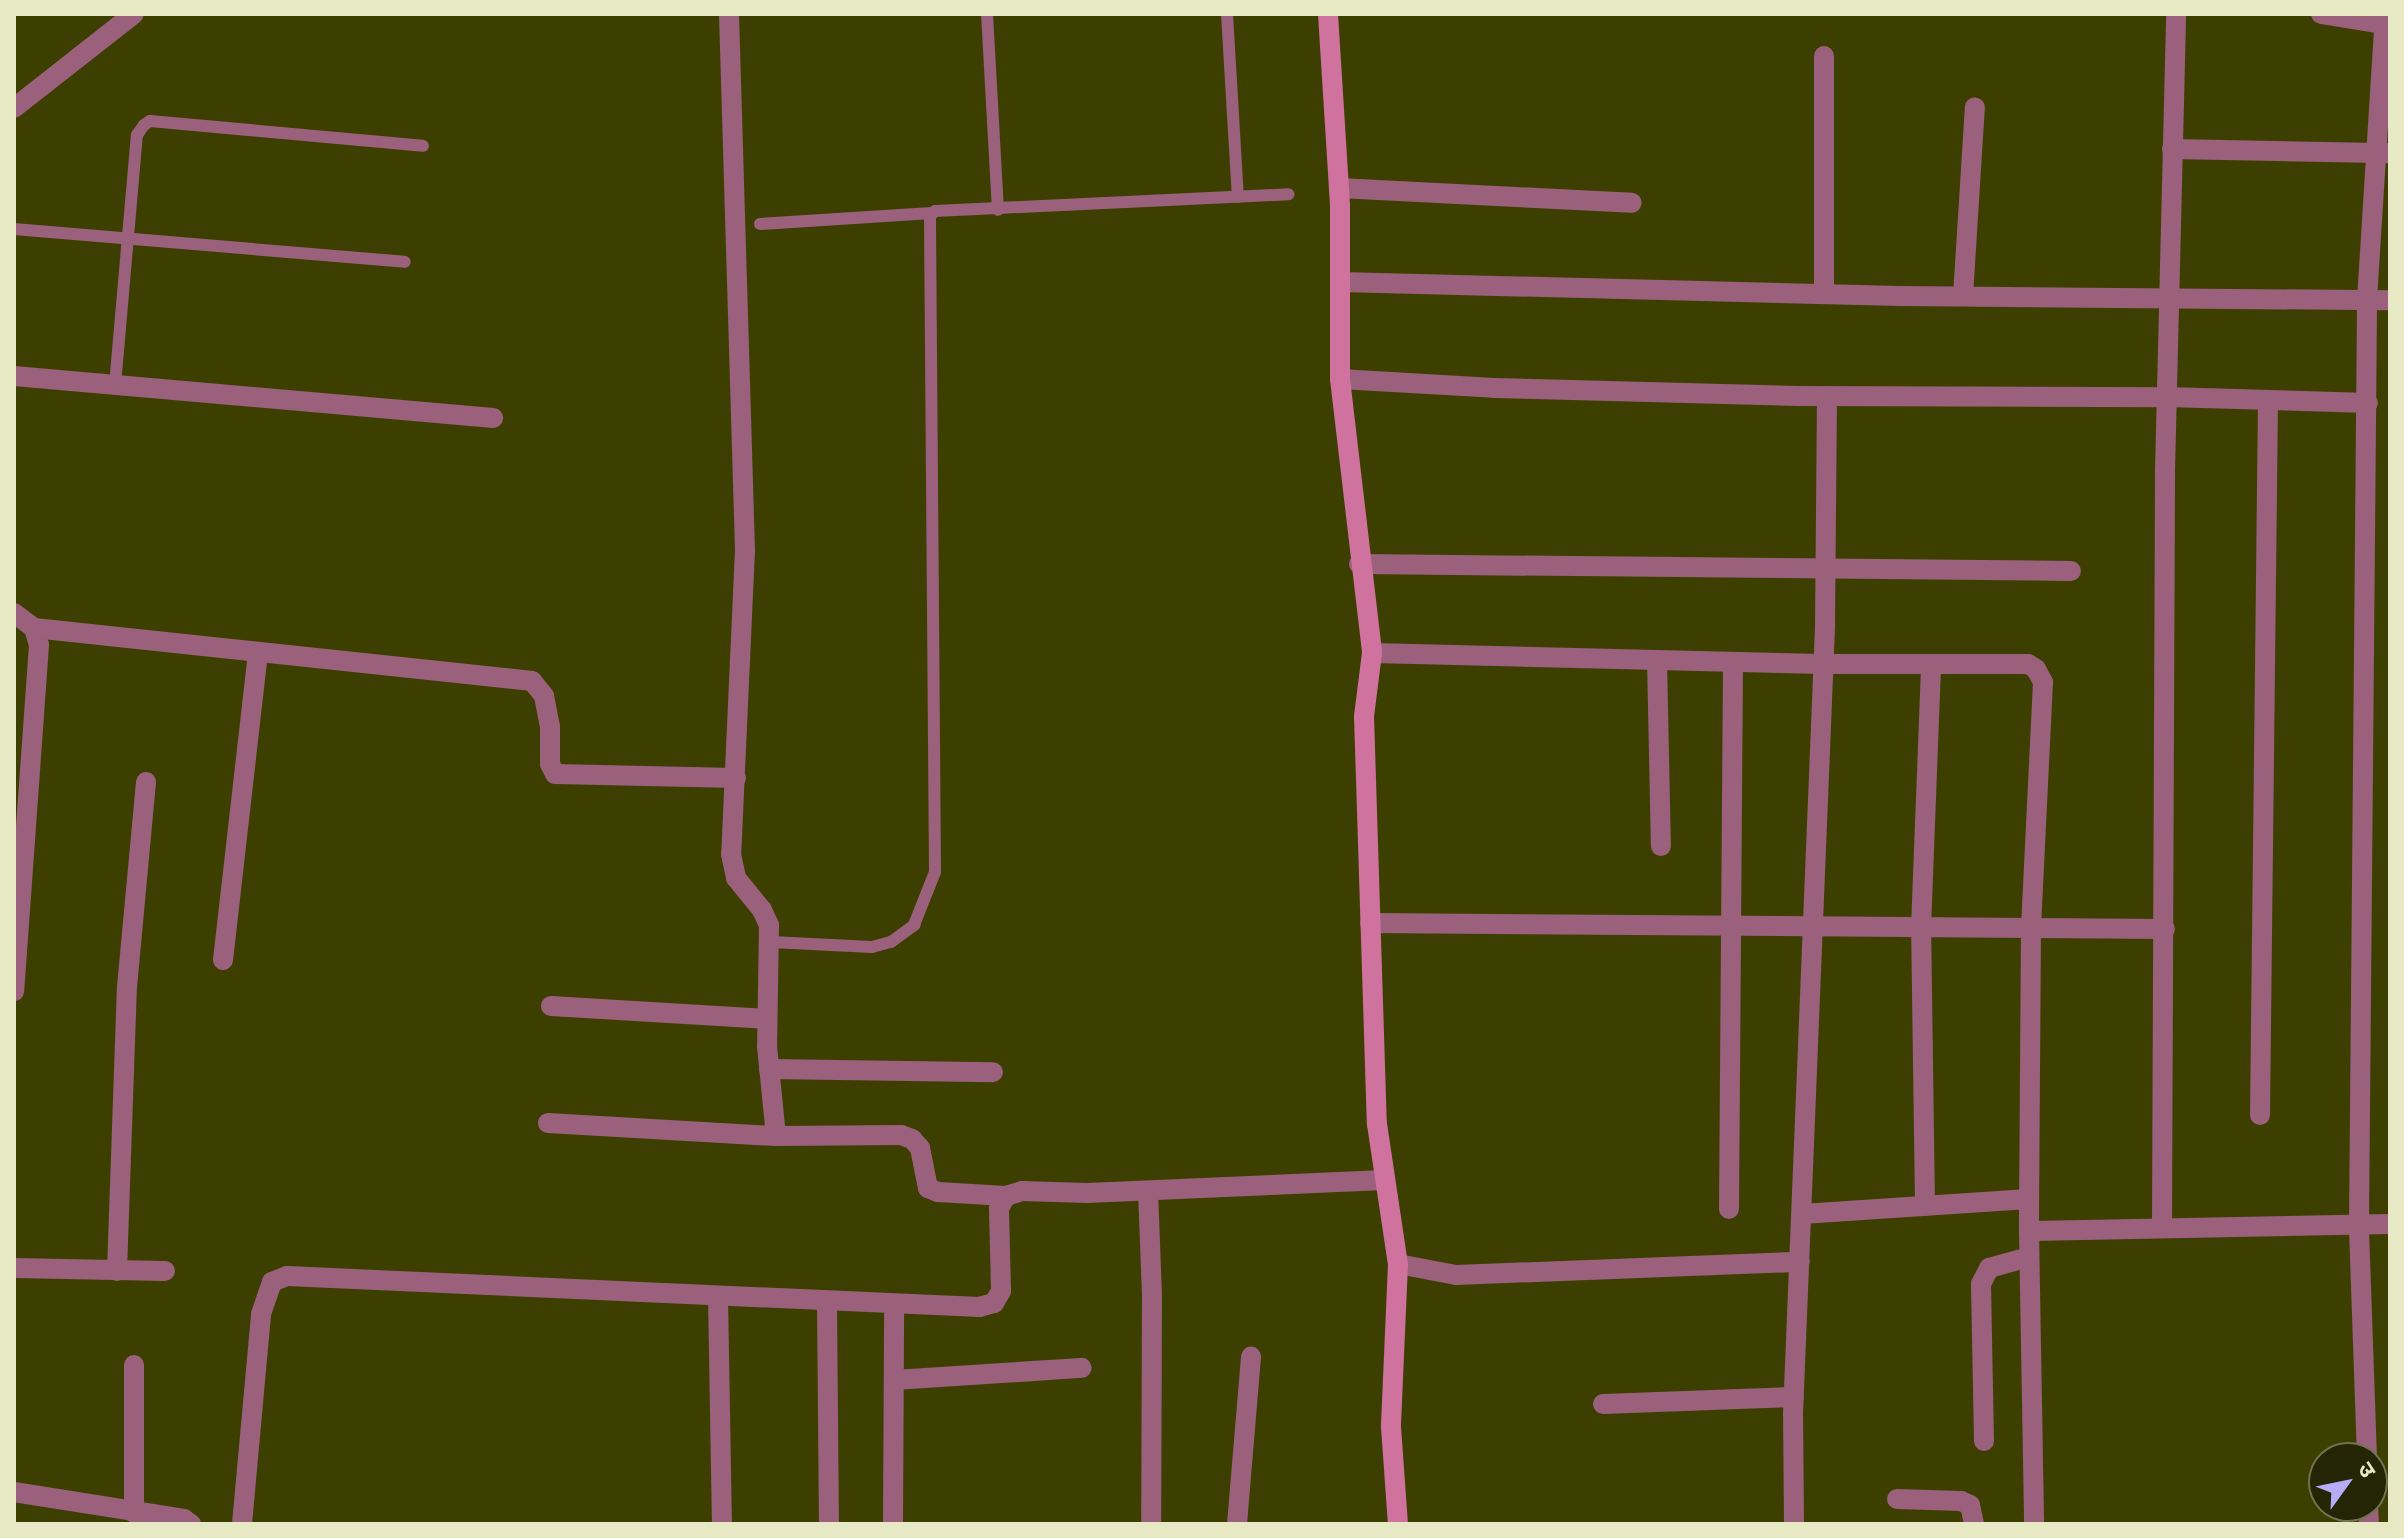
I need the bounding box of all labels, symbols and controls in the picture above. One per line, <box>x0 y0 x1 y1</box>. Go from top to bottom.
north arrow <box>2308 1442 2388 1522</box>
text: उ <box>2351 1456 2383 1483</box>

